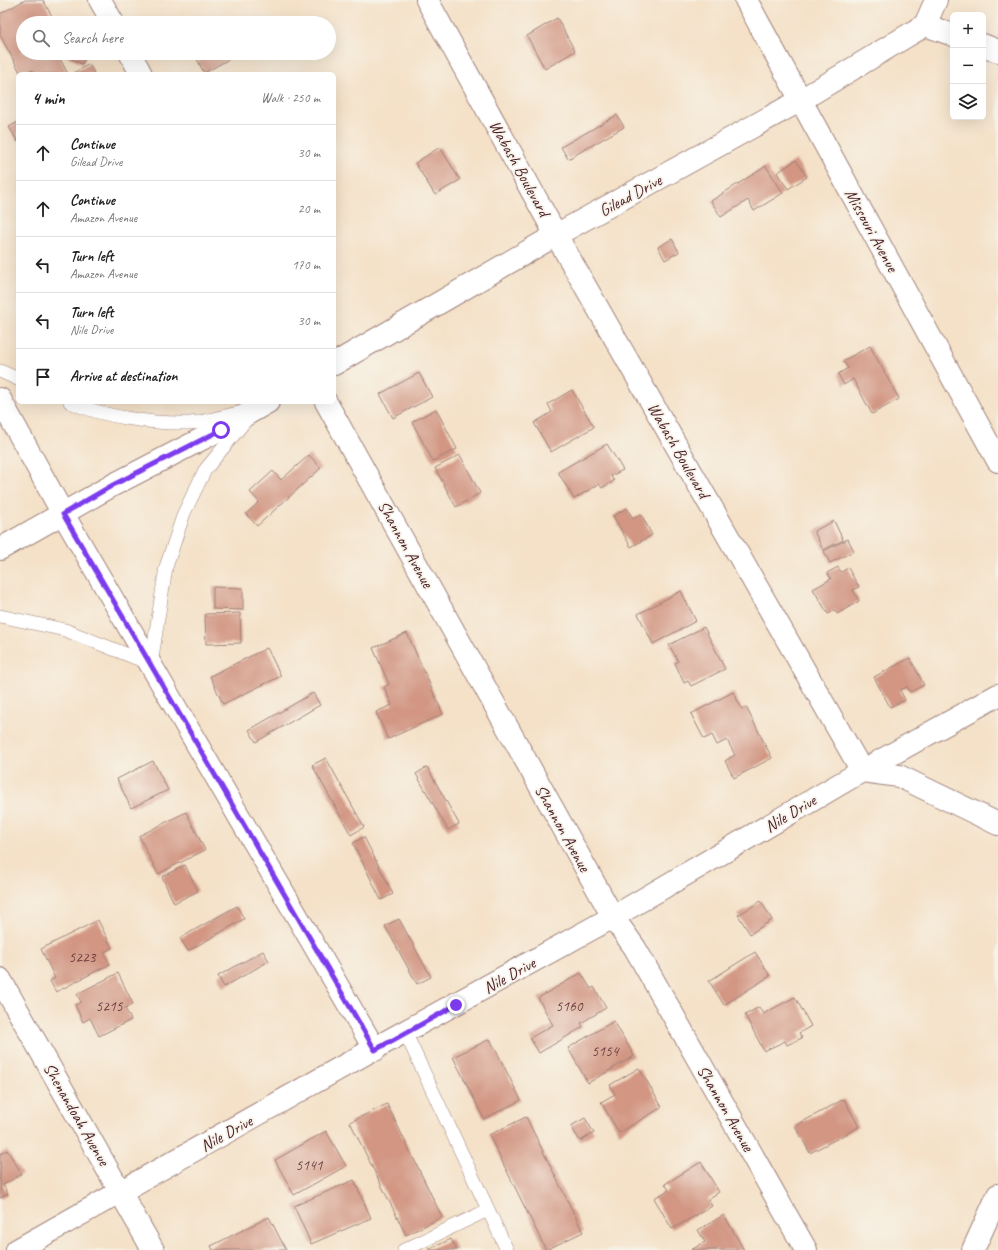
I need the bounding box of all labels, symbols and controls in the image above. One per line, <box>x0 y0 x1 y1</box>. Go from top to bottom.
map controls <box>950 12 986 120</box>
button: + <box>950 12 986 48</box>
search box <box>16 16 336 60</box>
icon: search <box>30 27 52 49</box>
text: Search here <box>62 29 123 48</box>
button: − <box>950 48 986 84</box>
button: layers <box>950 84 986 120</box>
text: 4 min <box>32 88 65 109</box>
text: Walk · 250 m <box>261 90 320 106</box>
street label: Wabash Boulevard <box>485 117 556 222</box>
text: Continue <box>70 135 115 154</box>
icon: ahead <box>32 142 54 164</box>
text: 30 m <box>298 145 320 161</box>
text: Gilead Drive <box>70 154 122 170</box>
street label: Gilead Drive <box>595 169 666 221</box>
street label: Missouri Avenue <box>840 185 904 277</box>
text: Continue <box>70 191 115 210</box>
icon: ahead <box>32 198 54 220</box>
text: 20 m <box>298 201 320 217</box>
text: Amazon Avenue <box>70 210 137 226</box>
text: Turn left <box>70 247 113 266</box>
icon: left <box>32 254 54 276</box>
text: 170 m <box>292 257 320 273</box>
text: Amazon Avenue <box>70 266 137 282</box>
text: Turn left <box>70 303 113 322</box>
icon: left <box>32 310 54 332</box>
text: 30 m <box>298 313 320 329</box>
text: Nile Drive <box>70 322 113 338</box>
icon: arrive <box>32 366 54 388</box>
text: Arrive at destination <box>70 367 177 386</box>
street label: Wabash Boulevard <box>643 399 715 504</box>
route start <box>212 421 230 439</box>
street label: Shannon Avenue <box>373 497 439 593</box>
street label: Shannon Avenue <box>530 781 596 877</box>
street label: Nile Drive <box>761 789 821 837</box>
house number: 5223 <box>68 948 97 967</box>
street label: Nile Drive <box>479 952 540 998</box>
route end <box>447 996 465 1014</box>
house number: 5215 <box>95 997 124 1016</box>
house number: 5160 <box>555 997 584 1016</box>
house number: 5154 <box>591 1042 620 1061</box>
street label: Shenandoah Avenue <box>39 1059 115 1171</box>
street label: Shannon Avenue <box>692 1061 759 1156</box>
street label: Nile Drive <box>196 1110 257 1156</box>
house number: 5141 <box>295 1156 324 1175</box>

